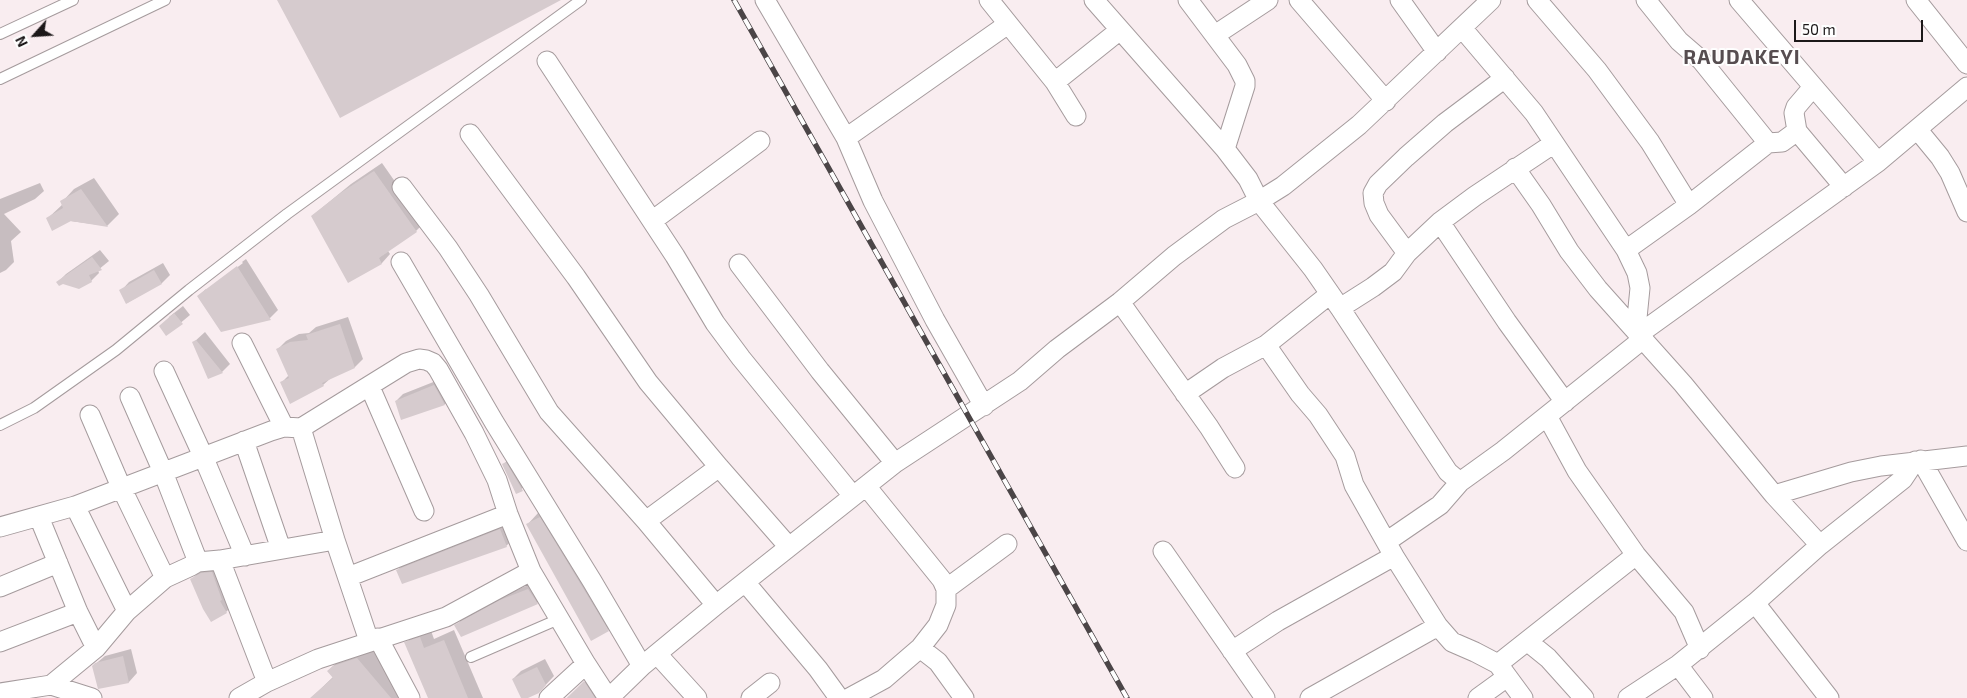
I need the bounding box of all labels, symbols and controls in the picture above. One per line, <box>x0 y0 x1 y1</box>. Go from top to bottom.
north arrow <box>10 10 60 60</box>
scale bar <box>1797 10 1926 42</box>
text: 50 m <box>1802 20 1836 38</box>
text: N <box>11 34 31 50</box>
district label: RAUDAKEYI <box>1682 45 1802 69</box>

